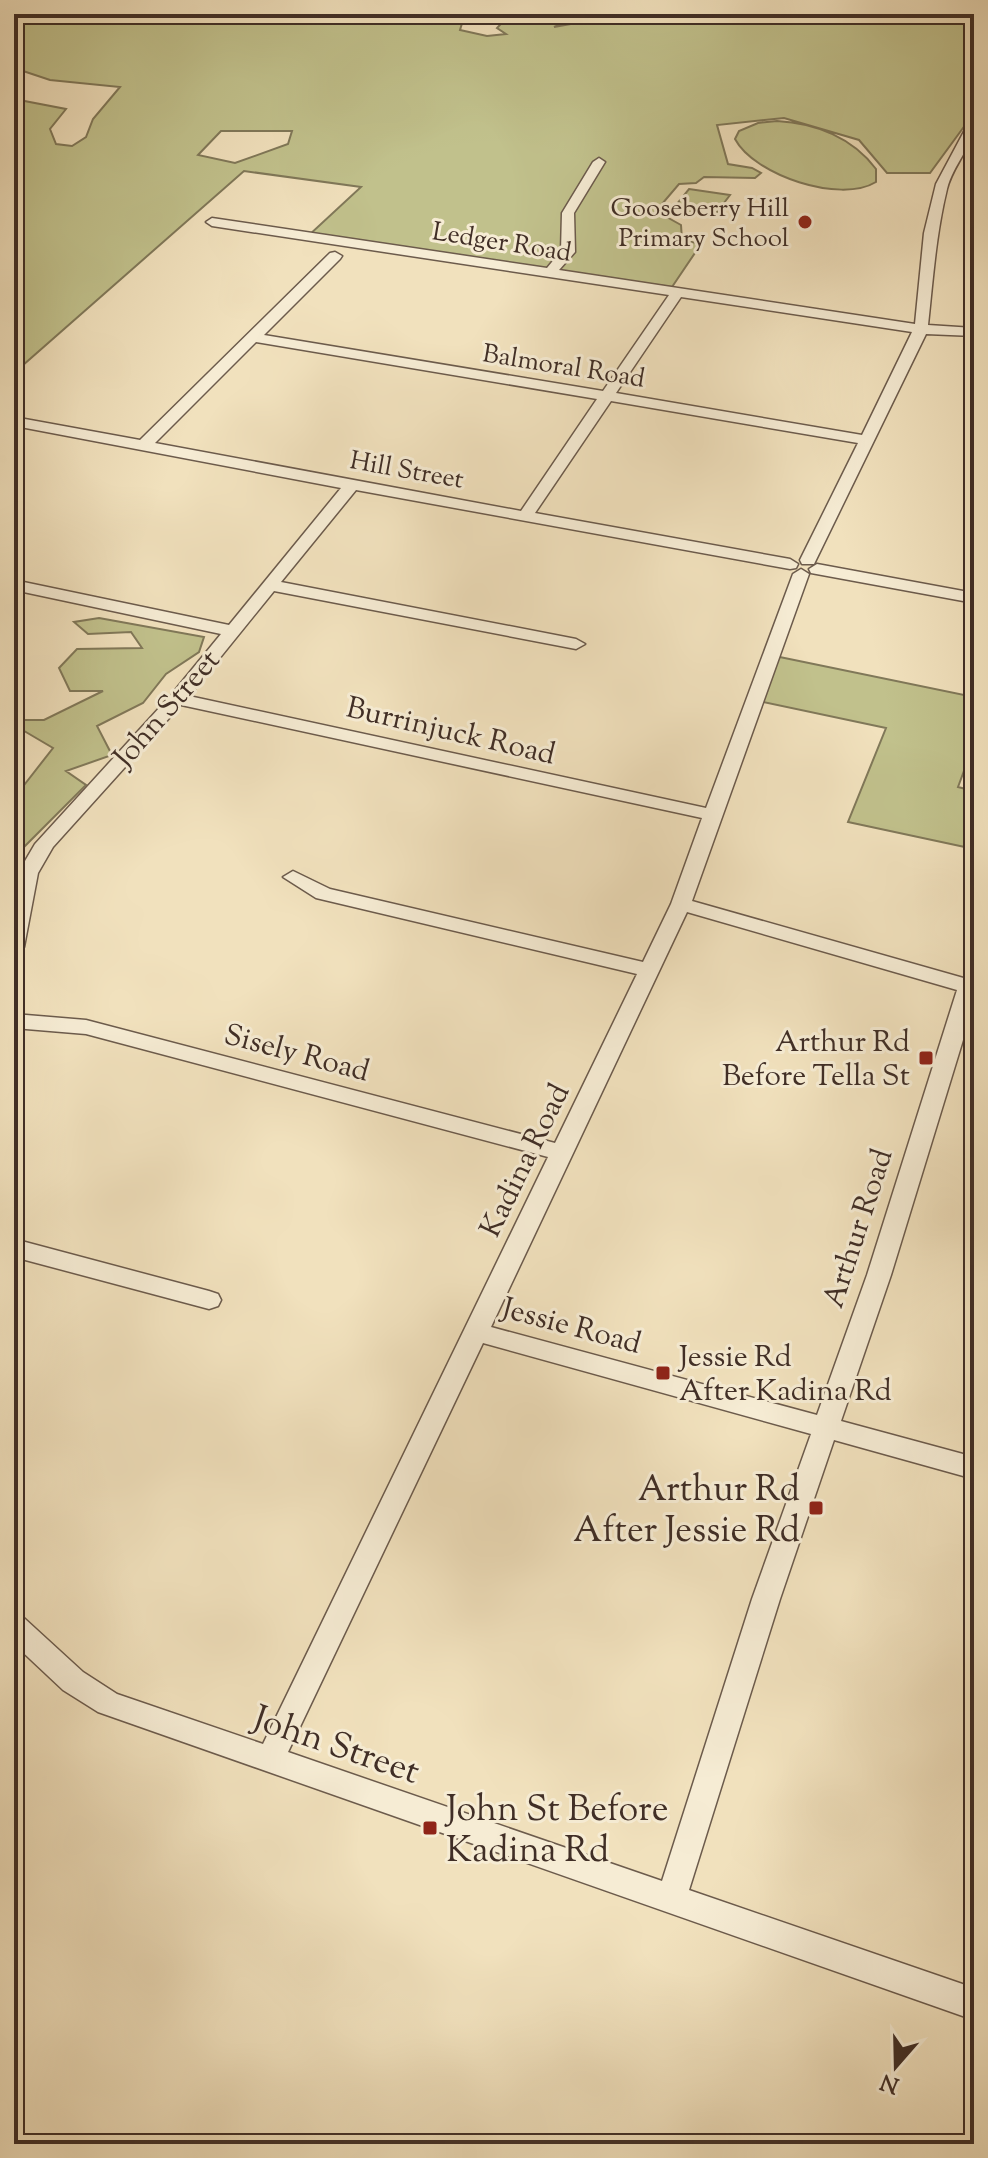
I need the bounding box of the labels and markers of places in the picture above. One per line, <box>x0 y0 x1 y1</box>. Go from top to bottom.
place label: Gooseberry Hill Primary School <box>610 191 789 258</box>
marker: Gooseberry Hill Primary School <box>796 213 814 231</box>
place label: Arthur Rd Before Tella St <box>722 1022 910 1099</box>
marker: Arthur Rd Before Tella St <box>917 1049 935 1067</box>
place label: Jessie Rd After Kadina Rd <box>677 1337 892 1414</box>
marker: Jessie Rd After Kadina Rd <box>654 1364 672 1382</box>
place label: Arthur Rd After Jessie Rd <box>573 1465 800 1558</box>
marker: Arthur Rd After Jessie Rd <box>807 1499 825 1517</box>
place label: John St Before Kadina Rd <box>444 1785 669 1878</box>
marker: John St Before Kadina Rd <box>421 1819 439 1837</box>

